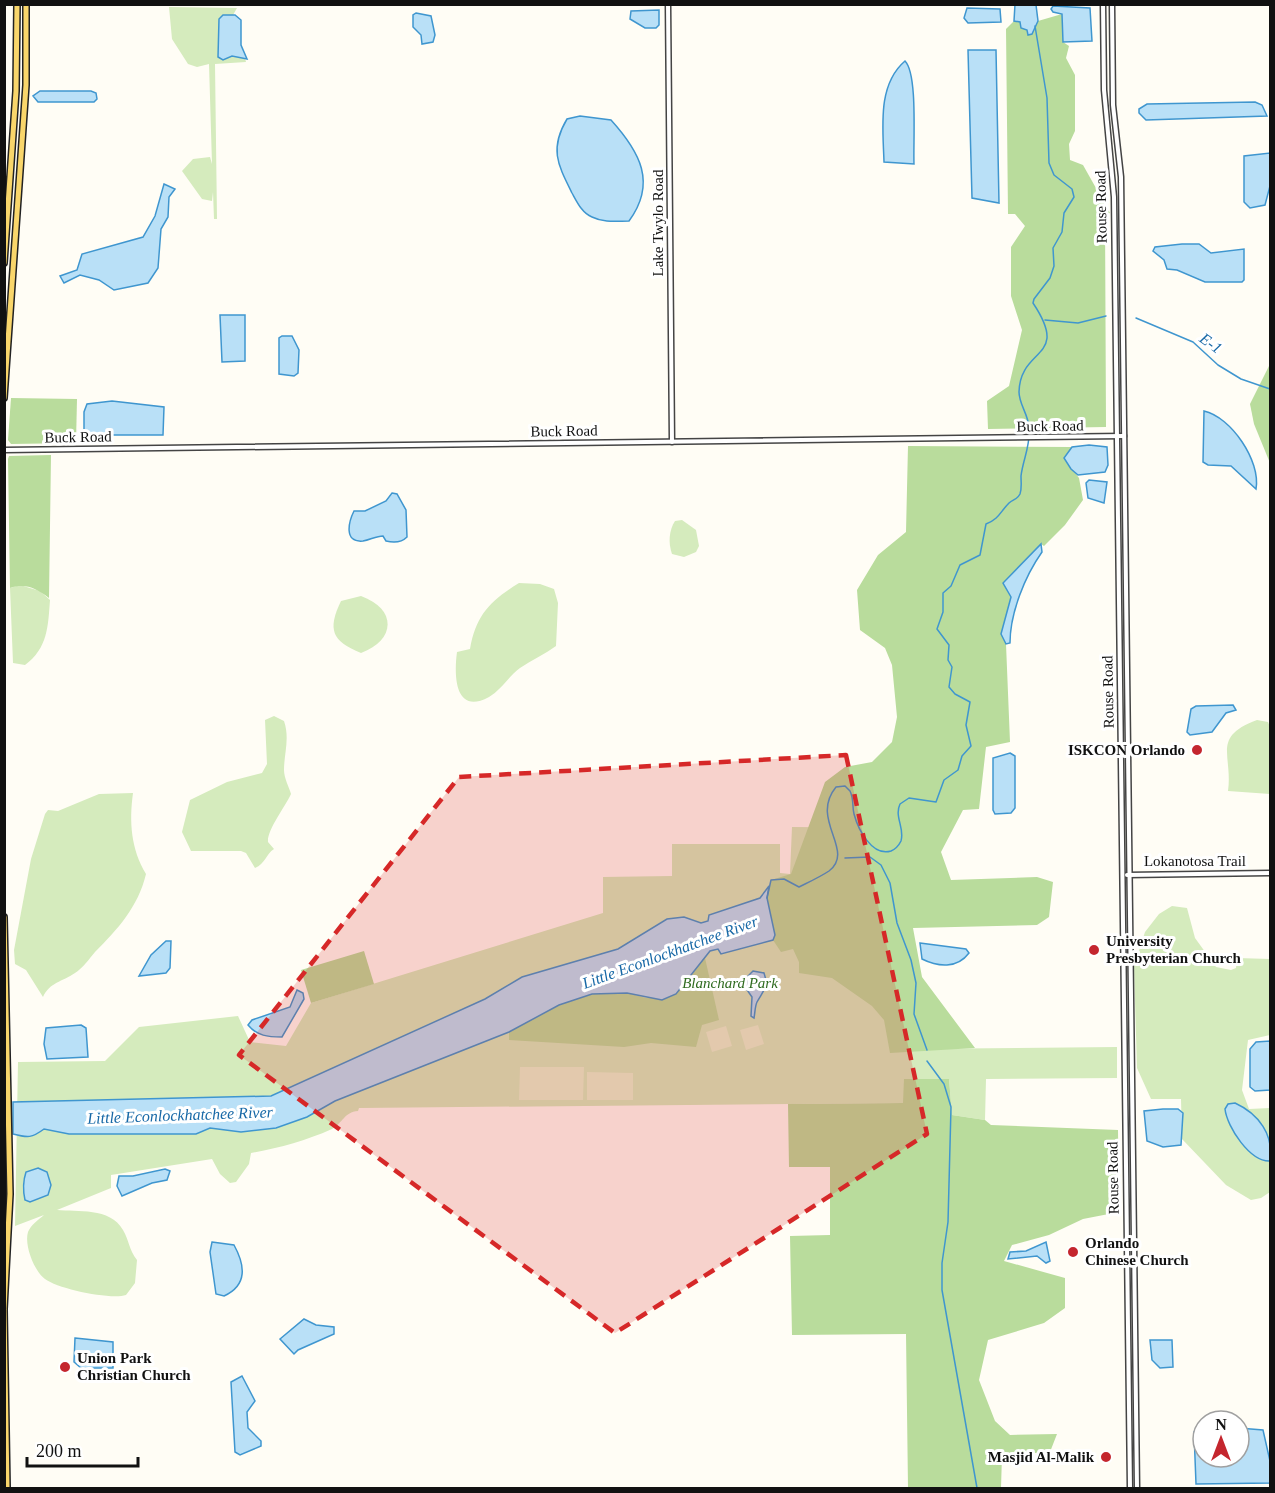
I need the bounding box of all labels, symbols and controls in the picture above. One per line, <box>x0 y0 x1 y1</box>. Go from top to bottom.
street label: Lake Twylo Road <box>650 169 666 277</box>
street label: Rouse Road <box>1092 170 1110 244</box>
water label: E-1 <box>1196 329 1225 357</box>
street label: Buck Road <box>1016 417 1084 435</box>
street label: Buck Road <box>530 422 598 440</box>
street label: Buck Road <box>44 428 112 446</box>
street label: Rouse Road <box>1099 655 1117 729</box>
place label: ISKCON Orlando <box>1068 742 1185 758</box>
marker: ISKCON Orlando <box>1190 743 1204 757</box>
street label: Lokanotosa Trail <box>1144 853 1246 869</box>
water label: Little Econlockhatchee River <box>579 912 761 992</box>
place label: University Presbyterian Church <box>1106 933 1242 966</box>
marker: University Presbyterian Church <box>1087 943 1101 957</box>
park label: Blanchard Park <box>682 975 778 991</box>
water label: Little Econlockhatchee River <box>86 1103 274 1127</box>
street label: Rouse Road <box>1104 1141 1122 1215</box>
place label: Orlando Chinese Church <box>1085 1235 1189 1268</box>
marker: Orlando Chinese Church <box>1066 1245 1080 1259</box>
place label: Union Park Christian Church <box>77 1350 191 1383</box>
marker: Union Park Christian Church <box>58 1360 72 1374</box>
north arrow <box>1191 1409 1251 1469</box>
text: N <box>1215 1416 1227 1433</box>
scale bar <box>27 1430 138 1468</box>
text: 200 m <box>36 1441 82 1461</box>
place label: Masjid Al-Malik <box>988 1449 1095 1465</box>
marker: Masjid Al-Malik <box>1099 1450 1113 1464</box>

